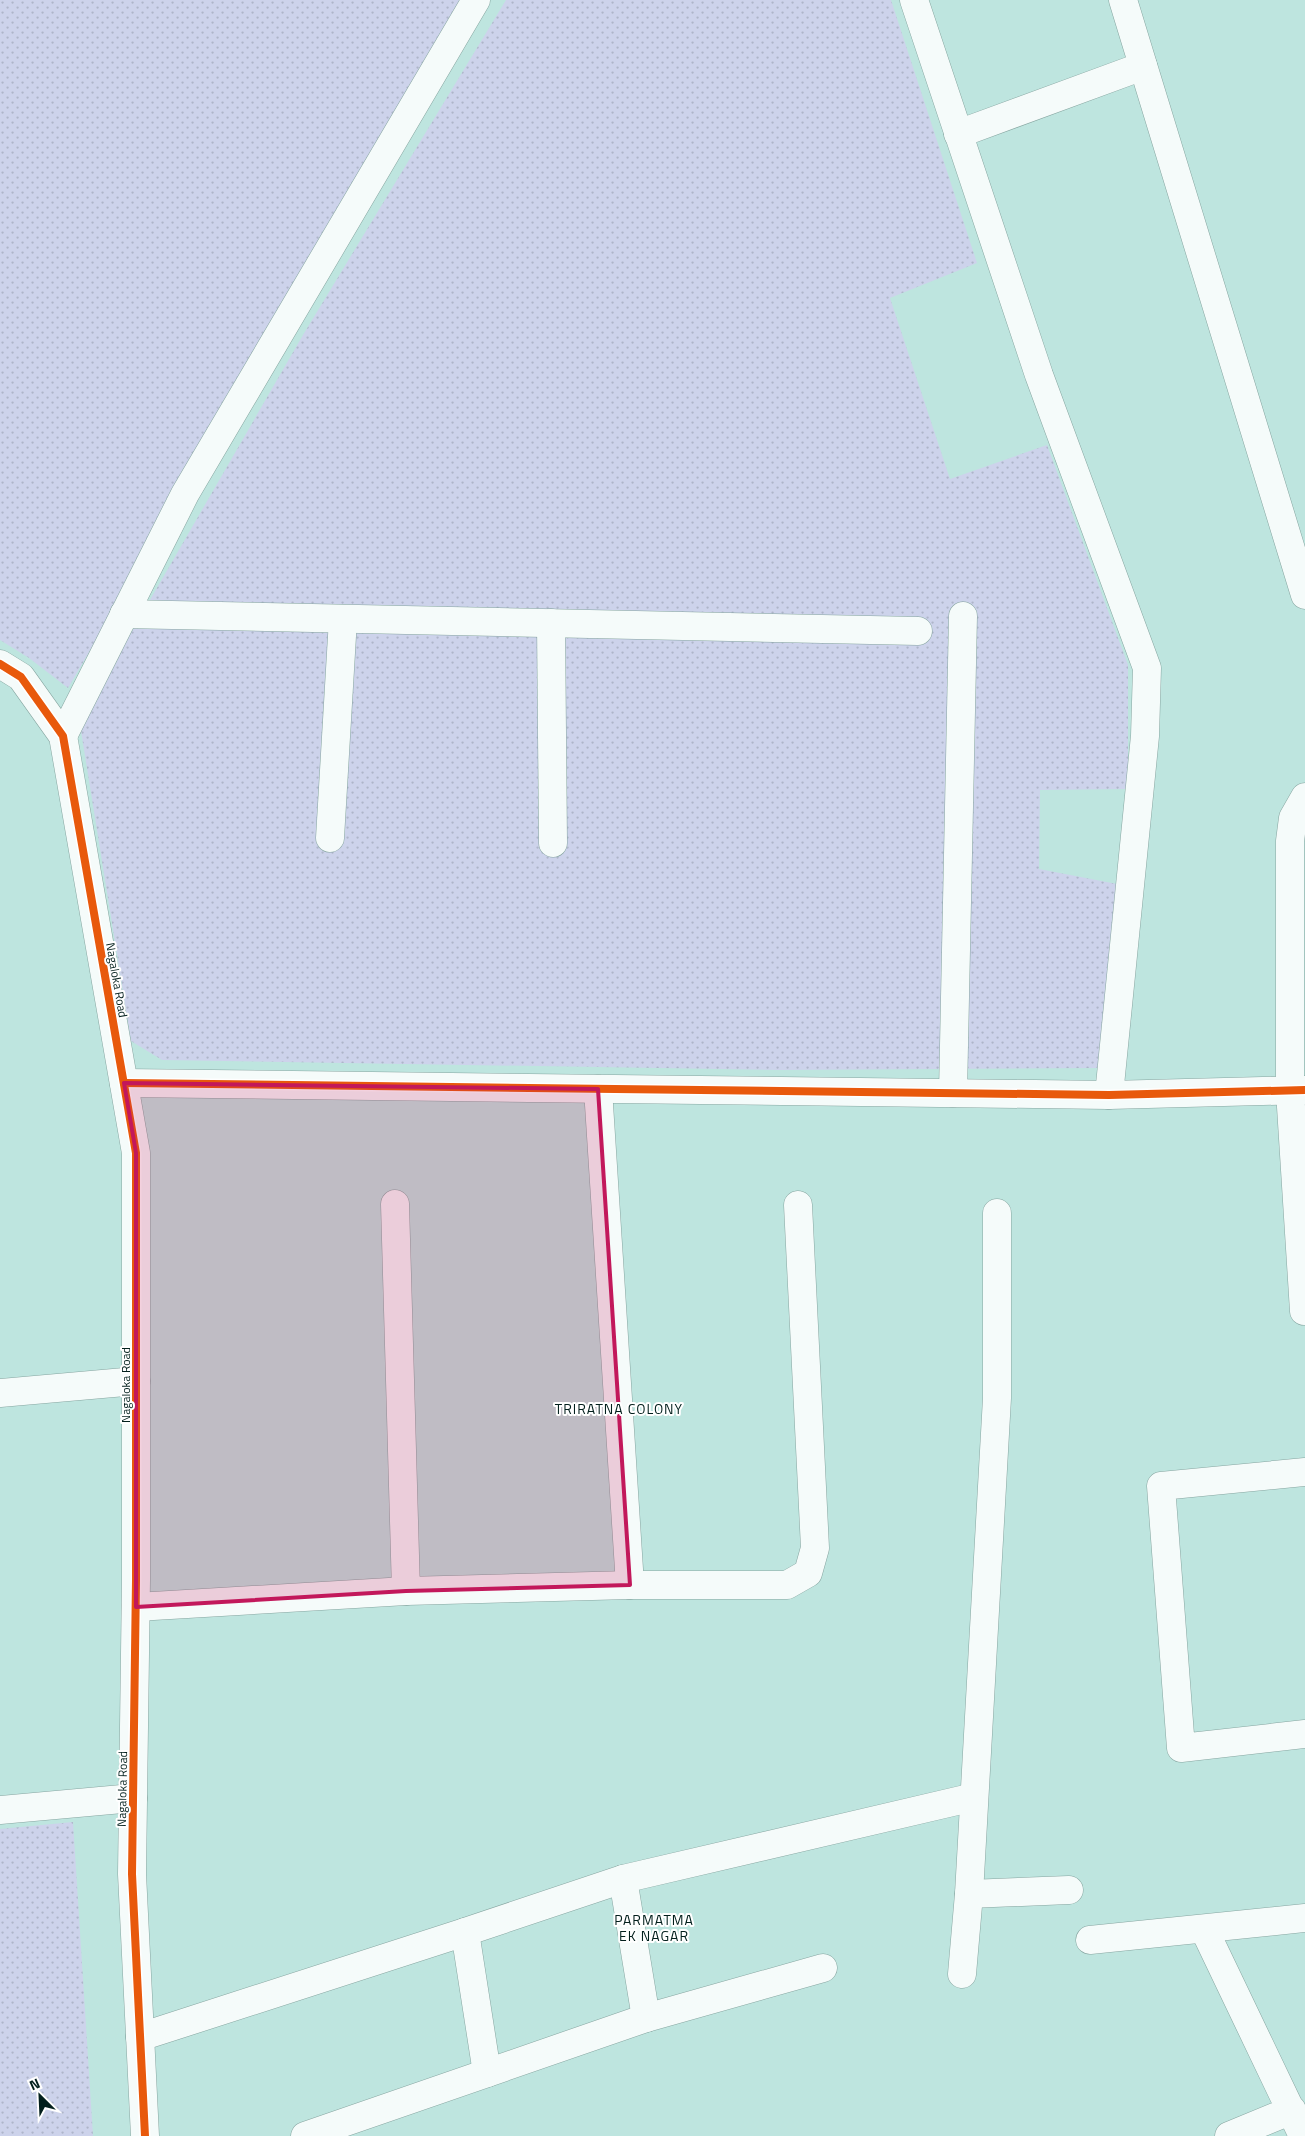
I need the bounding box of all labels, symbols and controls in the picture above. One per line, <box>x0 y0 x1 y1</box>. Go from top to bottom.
street label: Nagaloka Road <box>101 941 133 1019</box>
street label: Nagaloka Road <box>116 1347 135 1423</box>
district label: TRIRATNA COLONY <box>555 1398 683 1419</box>
street label: Nagaloka Road <box>112 1751 132 1827</box>
district label: PARMATMA EK NAGAR <box>614 1909 694 1946</box>
north arrow <box>15 2071 65 2121</box>
text: N <box>26 2072 43 2095</box>

